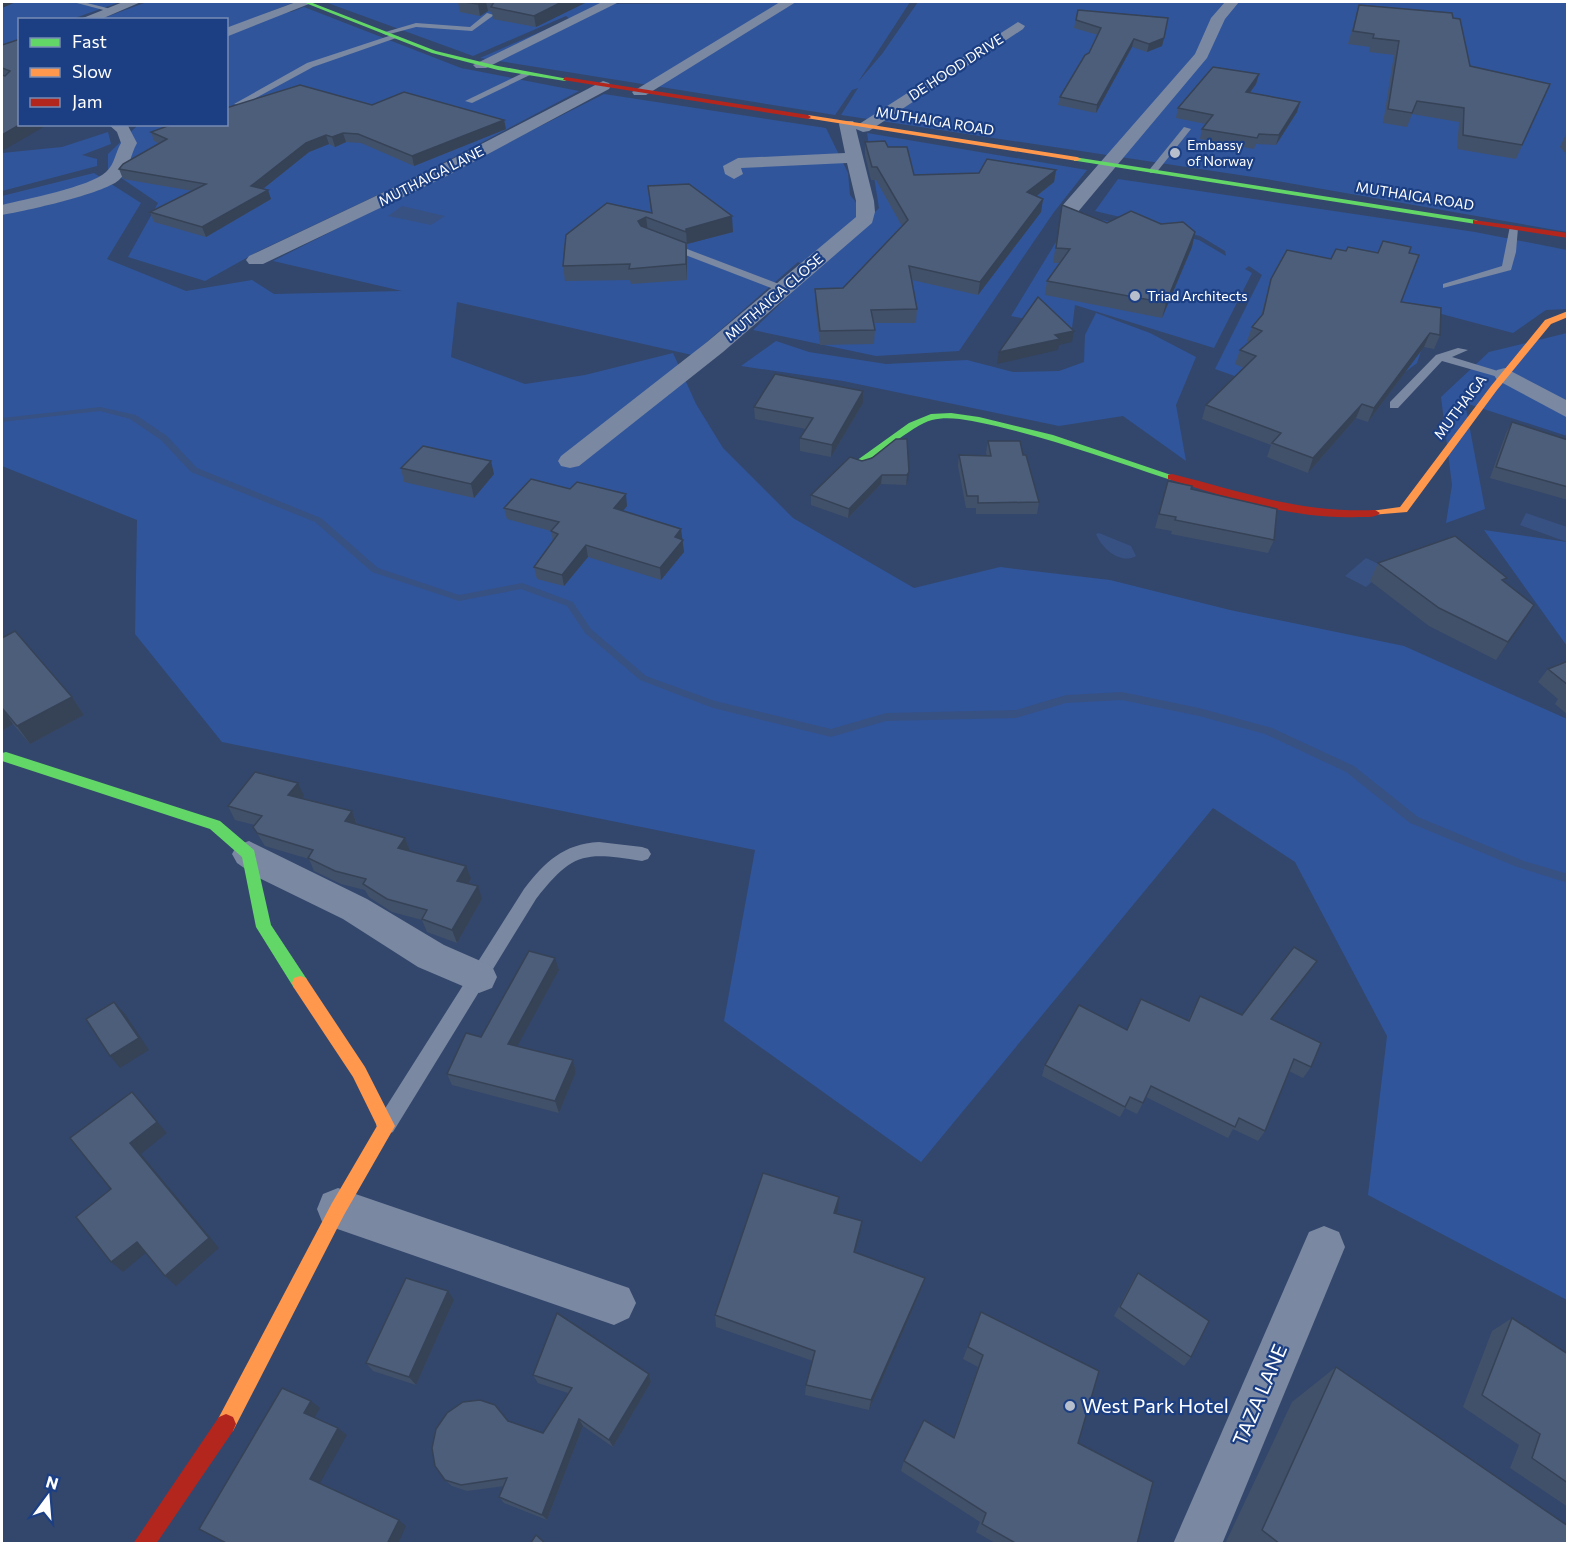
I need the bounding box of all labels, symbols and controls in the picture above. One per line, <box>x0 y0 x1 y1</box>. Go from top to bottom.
legend <box>18 18 228 126</box>
text: Fast <box>72 30 107 52</box>
street label: DE HOOD DRIVE <box>905 30 1006 103</box>
text: Slow <box>72 60 112 82</box>
text: Jam <box>72 90 102 112</box>
street label: MUTHAIGA ROAD <box>875 103 995 138</box>
place label: Embassy of Norway <box>1187 136 1253 169</box>
street label: MUTHAIGA LANE <box>375 142 486 209</box>
marker: Embassy of Norway <box>1168 146 1182 160</box>
street label: MUTHAIGA ROAD <box>1355 178 1475 213</box>
street label: MUTHAIGA CLOSE <box>721 249 826 344</box>
place label: Triad Architects <box>1147 287 1248 304</box>
marker: Triad Architects <box>1128 289 1142 303</box>
street label: MUTHAIGA <box>1430 371 1490 442</box>
street label: TAZA LANE <box>1227 1340 1291 1449</box>
place label: West Park Hotel <box>1082 1393 1229 1417</box>
marker: West Park Hotel <box>1063 1399 1077 1413</box>
north arrow <box>18 1467 78 1527</box>
text: N <box>44 1471 61 1493</box>

